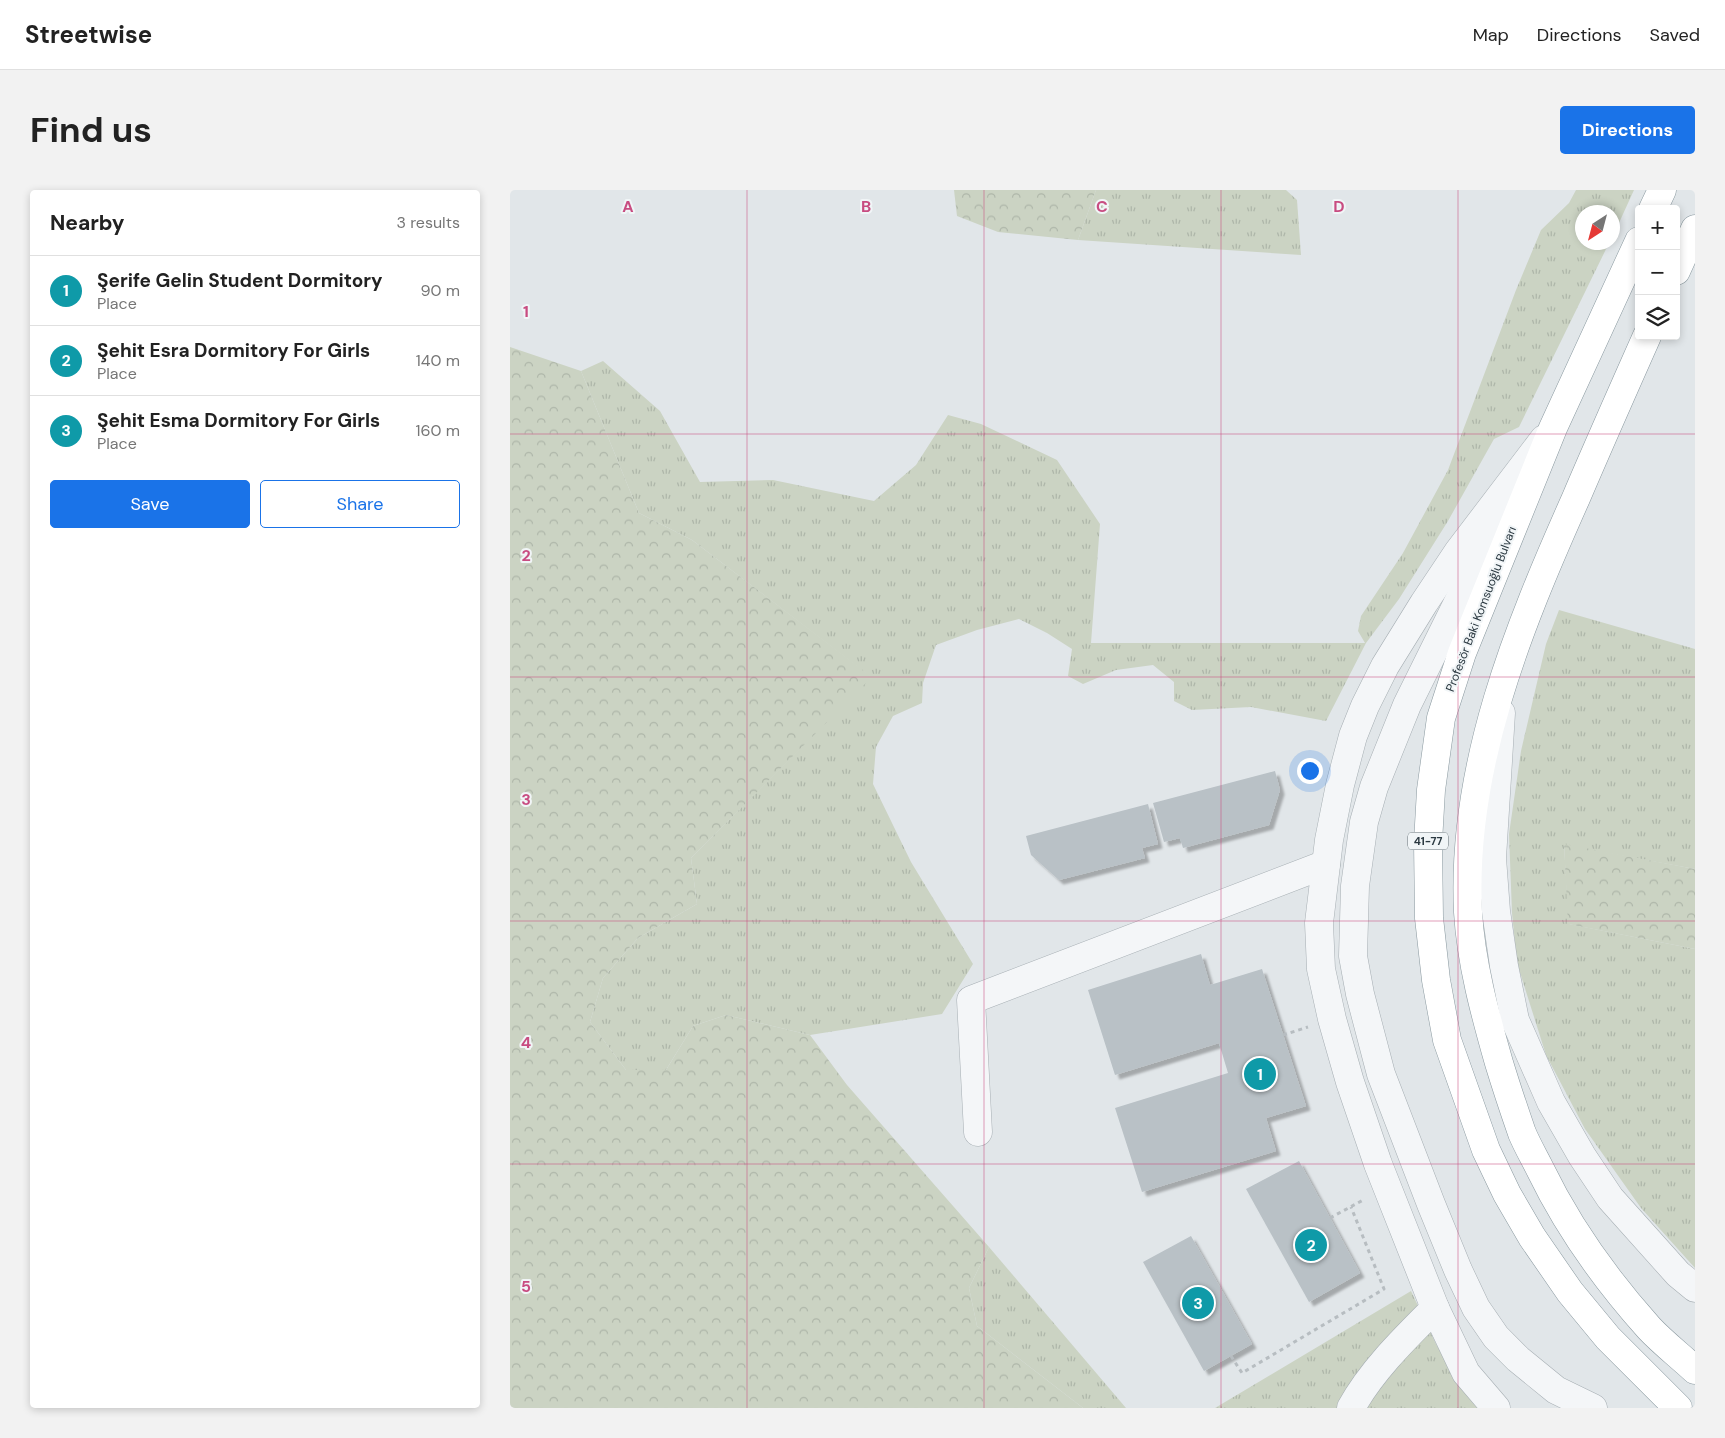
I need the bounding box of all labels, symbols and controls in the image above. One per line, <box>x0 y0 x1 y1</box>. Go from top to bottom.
text: Streetwise <box>25 19 152 50</box>
text: Map <box>1473 23 1509 47</box>
text: Directions <box>1537 23 1622 47</box>
text: Saved <box>1650 23 1700 47</box>
button: Directions <box>1560 106 1695 154</box>
text: Find us <box>30 107 152 153</box>
text: A <box>622 196 634 217</box>
text: B <box>861 196 871 217</box>
text: C <box>1096 196 1108 217</box>
text: D <box>1333 196 1345 217</box>
north arrow <box>1575 205 1620 250</box>
map controls <box>1635 205 1680 340</box>
button: + <box>1635 205 1680 250</box>
text: Nearby <box>50 209 124 237</box>
text: 3 results <box>397 212 460 233</box>
button: − <box>1635 250 1680 295</box>
text: Şerife Gelin Student Dormitory <box>97 268 383 293</box>
text: 1 <box>63 280 69 301</box>
text: 90 m <box>420 280 460 301</box>
text: Place <box>97 293 137 314</box>
button: layers <box>1635 295 1680 340</box>
text: 1 <box>523 301 529 322</box>
text: Şehit Esra Dormitory For Girls <box>97 338 370 363</box>
text: 2 <box>61 350 71 371</box>
text: 140 m <box>416 350 460 371</box>
text: Place <box>97 363 137 384</box>
text: Şehit Esma Dormitory For Girls <box>97 408 380 433</box>
text: 3 <box>61 420 71 441</box>
text: 160 m <box>416 420 460 441</box>
text: Place <box>97 433 137 454</box>
button: Save <box>50 480 250 528</box>
button: Share <box>260 480 460 528</box>
street label: Profesör Baki Komsuoğlu Bulvarı <box>1442 524 1520 694</box>
text: 2 <box>521 545 531 566</box>
your location <box>1297 758 1323 784</box>
text: 3 <box>521 789 531 810</box>
road number: 41-77 <box>1408 832 1448 849</box>
text: 4 <box>521 1032 531 1053</box>
pin: 1 <box>1244 1055 1276 1093</box>
pin: 2 <box>1295 1226 1327 1264</box>
text: 5 <box>521 1276 531 1297</box>
pin: 3 <box>1182 1284 1214 1322</box>

